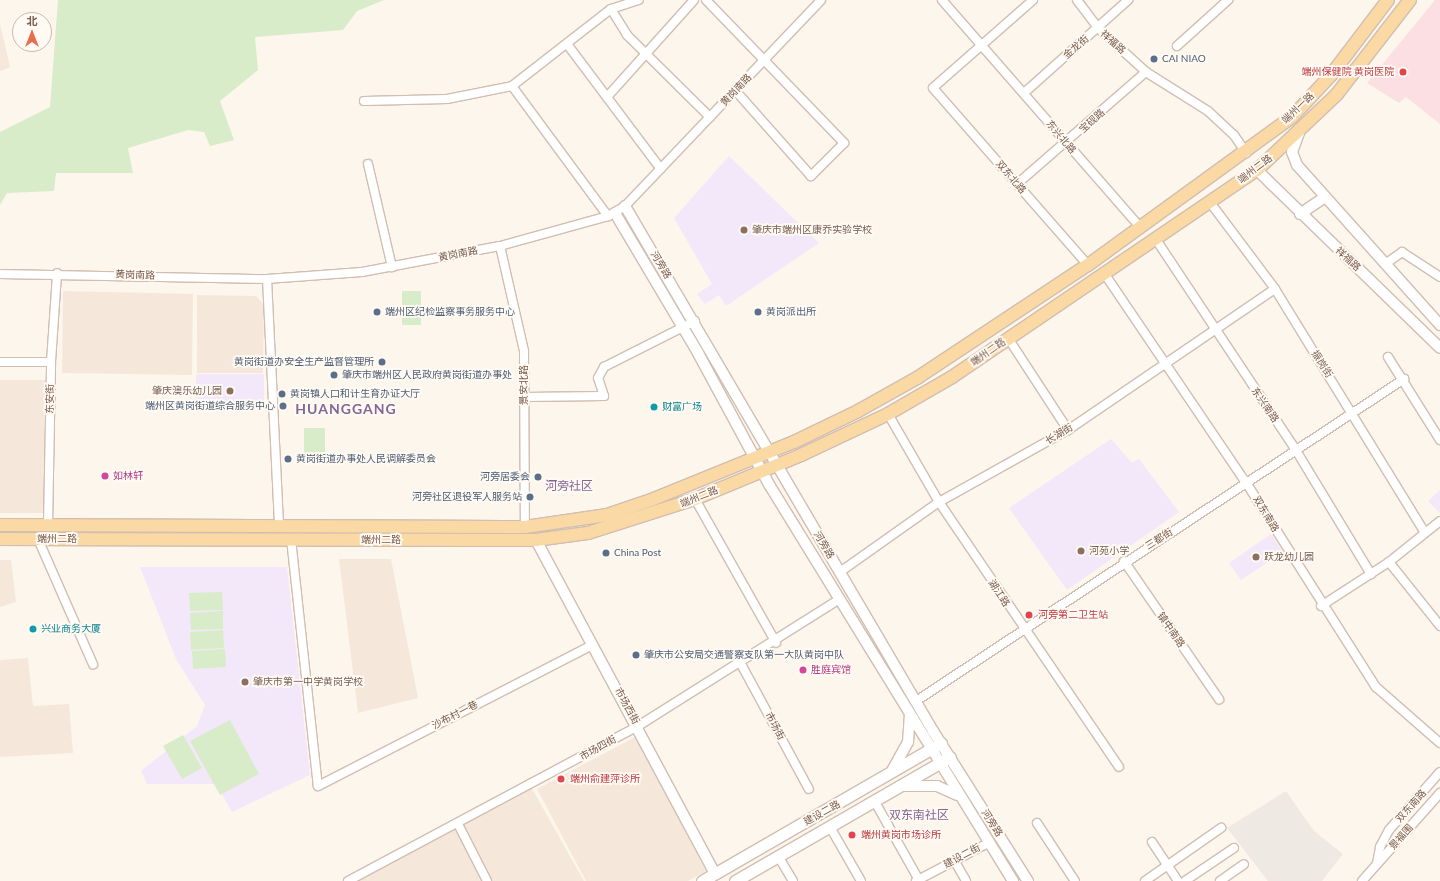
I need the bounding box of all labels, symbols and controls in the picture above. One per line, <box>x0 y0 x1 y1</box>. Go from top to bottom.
north arrow <box>12 12 52 52</box>
text: 北 <box>27 14 38 27</box>
street label: 祥福路 <box>1098 28 1128 56</box>
street label: 金龙街 <box>1061 33 1091 61</box>
place label: CAI NIAO <box>1162 53 1206 65</box>
marker: CAI NIAO <box>1149 54 1159 64</box>
place label: 端州保健院 黄岗医院 <box>1301 66 1394 78</box>
marker: 端州保健院 黄岗医院 <box>1397 66 1409 78</box>
street label: 黄岗南路 <box>718 71 754 109</box>
street label: 端州一路 <box>1279 90 1317 126</box>
street label: 宝砚路 <box>1077 107 1107 135</box>
street label: 东兴北路 <box>1044 118 1078 156</box>
street label: 端州二路 <box>1235 152 1275 186</box>
street label: 双东北路 <box>993 158 1029 196</box>
place label: 肇庆市端州区康乔实验学校 <box>752 224 872 236</box>
marker: 肇庆市端州区康乔实验学校 <box>739 225 749 235</box>
street label: 黄岗南路 <box>437 244 479 264</box>
street label: 祥福路 <box>1333 244 1363 274</box>
street label: 河旁路 <box>648 249 674 281</box>
street label: 黄岗南路 <box>115 268 155 282</box>
place label: 端州区纪检监察事务服务中心 <box>385 306 515 318</box>
place label: 黄岗派出所 <box>766 306 816 318</box>
marker: 端州区纪检监察事务服务中心 <box>372 307 382 317</box>
marker: 黄岗派出所 <box>753 307 763 317</box>
street label: 端州二路 <box>968 336 1008 368</box>
street label: 振岗街 <box>1309 348 1335 380</box>
place label: 黄岗街道办安全生产监督管理所 <box>234 356 374 368</box>
marker: 黄岗街道办安全生产监督管理所 <box>377 357 387 367</box>
street label: 景安北路 <box>518 365 530 405</box>
place label: 肇庆市端州区人民政府黄岗街道办事处 <box>342 369 512 381</box>
marker: 肇庆市端州区人民政府黄岗街道办事处 <box>329 370 339 380</box>
street label: 东安街 <box>44 384 56 414</box>
place label: 肇庆澳乐幼儿园 <box>152 385 222 397</box>
street label: 东兴南路 <box>1249 385 1281 425</box>
marker: 肇庆澳乐幼儿园 <box>225 386 235 396</box>
place label: 黄岗镇人口和计生育办证大厅 <box>290 388 420 400</box>
marker: 黄岗镇人口和计生育办证大厅 <box>277 389 287 399</box>
place label: 端州区黄岗街道综合服务中心 <box>145 400 275 412</box>
marker: 端州区黄岗街道综合服务中心 <box>278 401 288 411</box>
district label: HUANGGANG <box>295 401 397 417</box>
place label: 财富广场 <box>662 401 702 413</box>
marker: 财富广场 <box>649 402 659 412</box>
street label: 长湖街 <box>1043 421 1075 447</box>
place label: 黄岗街道办事处人民调解委员会 <box>296 453 436 465</box>
marker: 黄岗街道办事处人民调解委员会 <box>283 454 293 464</box>
place label: 如林轩 <box>113 470 143 482</box>
marker: 如林轩 <box>100 471 110 481</box>
place label: 河旁居委会 <box>480 471 530 483</box>
marker: 河旁居委会 <box>533 472 543 482</box>
district label: 河旁社区 <box>545 479 593 493</box>
street label: 端州二路 <box>678 484 720 510</box>
place label: 河旁社区退役军人服务站 <box>412 491 522 503</box>
marker: 河旁社区退役军人服务站 <box>525 492 535 502</box>
street label: 双东南路 <box>1251 494 1281 534</box>
street label: 三都街 <box>1143 526 1175 552</box>
street label: 河旁路 <box>811 529 837 561</box>
street label: 端州二路 <box>37 533 77 545</box>
street label: 端州二路 <box>361 534 401 546</box>
place label: 河苑小学 <box>1089 545 1129 557</box>
marker: 河苑小学 <box>1076 546 1086 556</box>
place label: China Post <box>614 547 661 559</box>
marker: China Post <box>601 548 611 558</box>
place label: 跃龙幼儿园 <box>1264 551 1314 563</box>
marker: 跃龙幼儿园 <box>1251 552 1261 562</box>
street label: 湖江路 <box>986 577 1012 609</box>
marker: 河旁第二卫生站 <box>1023 609 1035 621</box>
place label: 河旁第二卫生站 <box>1038 609 1108 621</box>
street label: 镇中南路 <box>1155 610 1187 650</box>
place label: 兴业商务大厦 <box>41 623 101 635</box>
marker: 兴业商务大厦 <box>28 624 38 634</box>
place label: 肇庆市公安局交通警察支队第一大队黄岗中队 <box>644 649 844 661</box>
marker: 肇庆市公安局交通警察支队第一大队黄岗中队 <box>631 650 641 660</box>
place label: 胜庭宾馆 <box>811 664 851 676</box>
marker: 胜庭宾馆 <box>798 665 808 675</box>
place label: 肇庆市第一中学黄岗学校 <box>253 676 363 688</box>
marker: 肇庆市第一中学黄岗学校 <box>240 677 250 687</box>
street label: 市场西街 <box>612 686 642 726</box>
street label: 沙布村一巷 <box>430 698 480 732</box>
street label: 市场街 <box>762 710 788 742</box>
street label: 市场四街 <box>578 733 618 763</box>
marker: 端州俞建萍诊所 <box>555 773 567 785</box>
place label: 端州俞建萍诊所 <box>570 773 640 785</box>
street label: 双东南路 <box>1393 787 1429 825</box>
street label: 建设二路 <box>802 798 842 828</box>
street label: 河旁路 <box>979 807 1005 839</box>
district label: 双东南社区 <box>889 808 949 822</box>
street label: 景福围 <box>1387 822 1415 852</box>
marker: 端州黄岗市场诊所 <box>846 829 858 841</box>
place label: 端州黄岗市场诊所 <box>861 829 941 841</box>
street label: 建设二街 <box>942 841 982 871</box>

